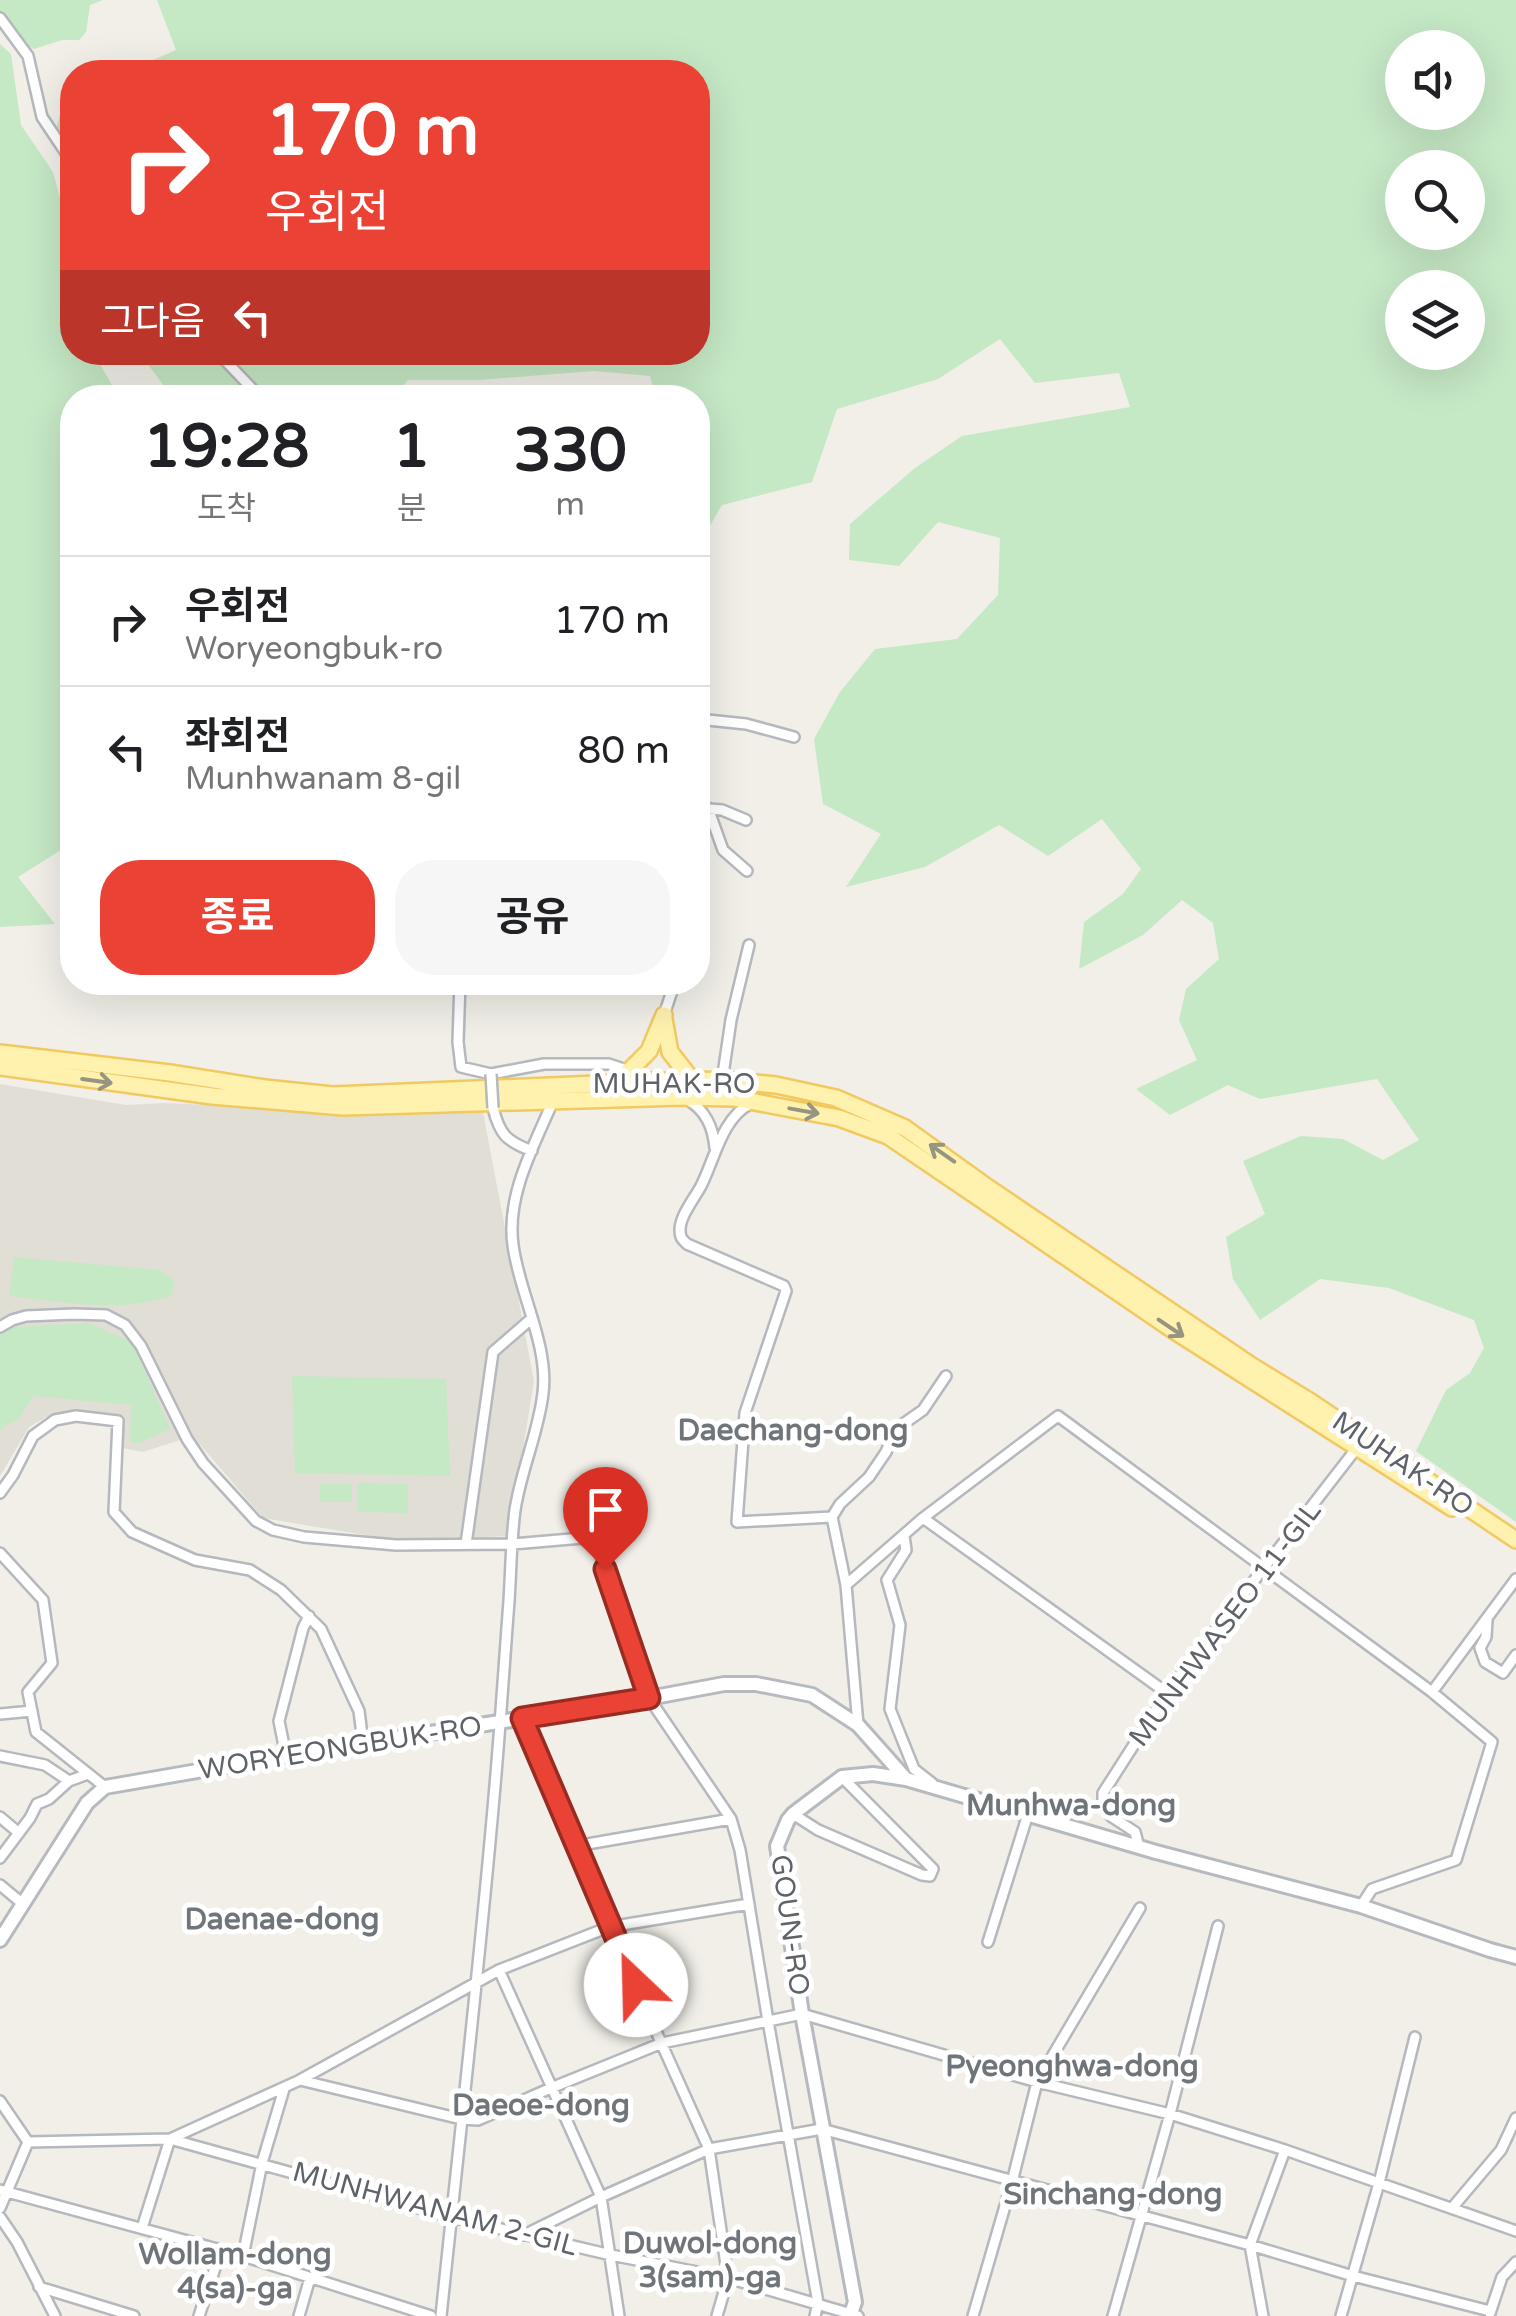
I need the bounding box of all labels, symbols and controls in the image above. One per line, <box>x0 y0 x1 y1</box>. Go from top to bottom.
map controls <box>1385 30 1485 370</box>
button: sound <box>1385 30 1485 130</box>
text: 170 m <box>265 90 479 174</box>
icon: right <box>100 100 230 230</box>
button: search <box>1385 150 1485 250</box>
text: 우회전 <box>265 186 389 240</box>
button: layers <box>1385 270 1485 370</box>
icon: left <box>225 290 280 345</box>
text: 그다음 <box>100 299 205 345</box>
text: 19:28 <box>143 411 310 483</box>
text: 1 <box>393 411 430 483</box>
text: 330 <box>514 415 627 487</box>
text: m <box>556 486 585 524</box>
text: 도착 <box>197 490 256 528</box>
text: 분 <box>397 490 426 528</box>
text: 우회전 <box>185 584 290 630</box>
icon: right <box>100 594 155 649</box>
text: 170 m <box>554 598 670 644</box>
text: Woryeongbuk-ro <box>185 630 443 668</box>
text: 좌회전 <box>185 714 290 760</box>
icon: left <box>100 724 155 779</box>
text: 80 m <box>578 728 670 774</box>
text: Munhwanam 8-gil <box>185 760 461 798</box>
button: 종료 <box>100 860 375 975</box>
button: 공유 <box>395 860 670 975</box>
street label: MUHAK-RO <box>592 1067 756 1101</box>
one-way arrow <box>80 1072 112 1090</box>
one-way arrow <box>787 1102 820 1121</box>
one-way arrow <box>929 1143 956 1164</box>
one-way arrow <box>1157 1318 1184 1338</box>
street label: MUHAK-RO <box>1326 1404 1480 1524</box>
district label: Daechang-dong <box>678 1412 909 1449</box>
pin <box>563 1467 648 1570</box>
icon: arrive <box>578 1482 633 1537</box>
street label: MUNHWASEO 11-GIL <box>1122 1495 1328 1753</box>
street label: WORYEONGBUK-RO <box>196 1709 484 1787</box>
district label: Munhwa-dong <box>966 1787 1176 1824</box>
street label: GOUN-RO <box>763 1852 817 1998</box>
district label: Daenae-dong <box>185 1901 379 1938</box>
position arrow <box>584 1933 688 2037</box>
district label: Pyeonghwa-dong <box>945 2048 1199 2085</box>
district label: Daeoe-dong <box>452 2087 630 2124</box>
street label: MUNHWANAM 2-GIL <box>289 2155 581 2263</box>
district label: Sinchang-dong <box>1004 2176 1222 2213</box>
district label: Duwol-dong 3(sam)-ga <box>623 2225 797 2296</box>
district label: Wollam-dong 4(sa)-ga <box>138 2236 332 2307</box>

